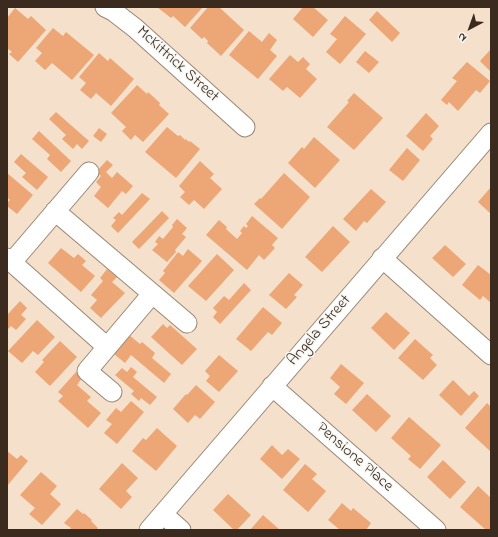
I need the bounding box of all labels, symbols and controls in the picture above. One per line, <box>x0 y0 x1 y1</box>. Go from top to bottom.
north arrow <box>450 8 490 48</box>
street label: McKittrick Street <box>132 23 222 107</box>
text: N <box>454 29 470 46</box>
street label: Angela Street <box>284 292 356 370</box>
street label: Pensione Place <box>312 419 396 497</box>

